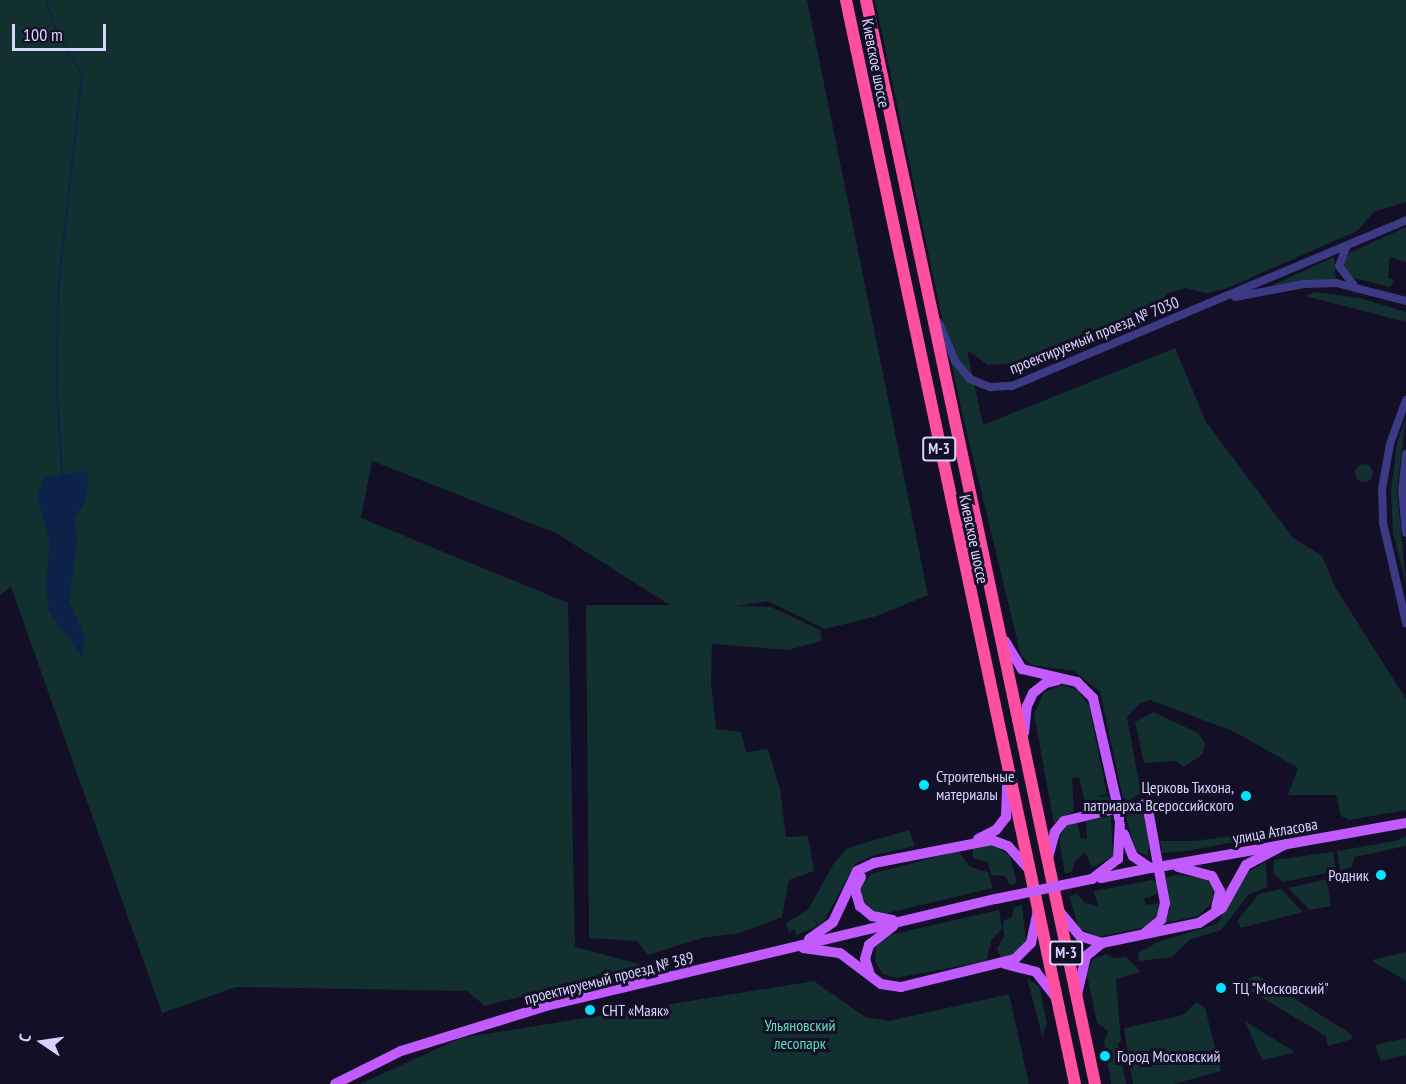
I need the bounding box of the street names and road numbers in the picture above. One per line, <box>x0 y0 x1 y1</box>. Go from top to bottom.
street label: Киевское шоссе <box>858 17 894 109</box>
street label: проектируемый проезд № 7030 <box>1006 292 1182 378</box>
road number: М-3 <box>921 437 957 461</box>
street label: Киевское шоссе <box>955 493 993 585</box>
street label: улица Атласова <box>1231 814 1319 848</box>
road number: М-3 <box>1048 941 1084 965</box>
street label: проектируемый проезд № 389 <box>522 948 696 1008</box>

